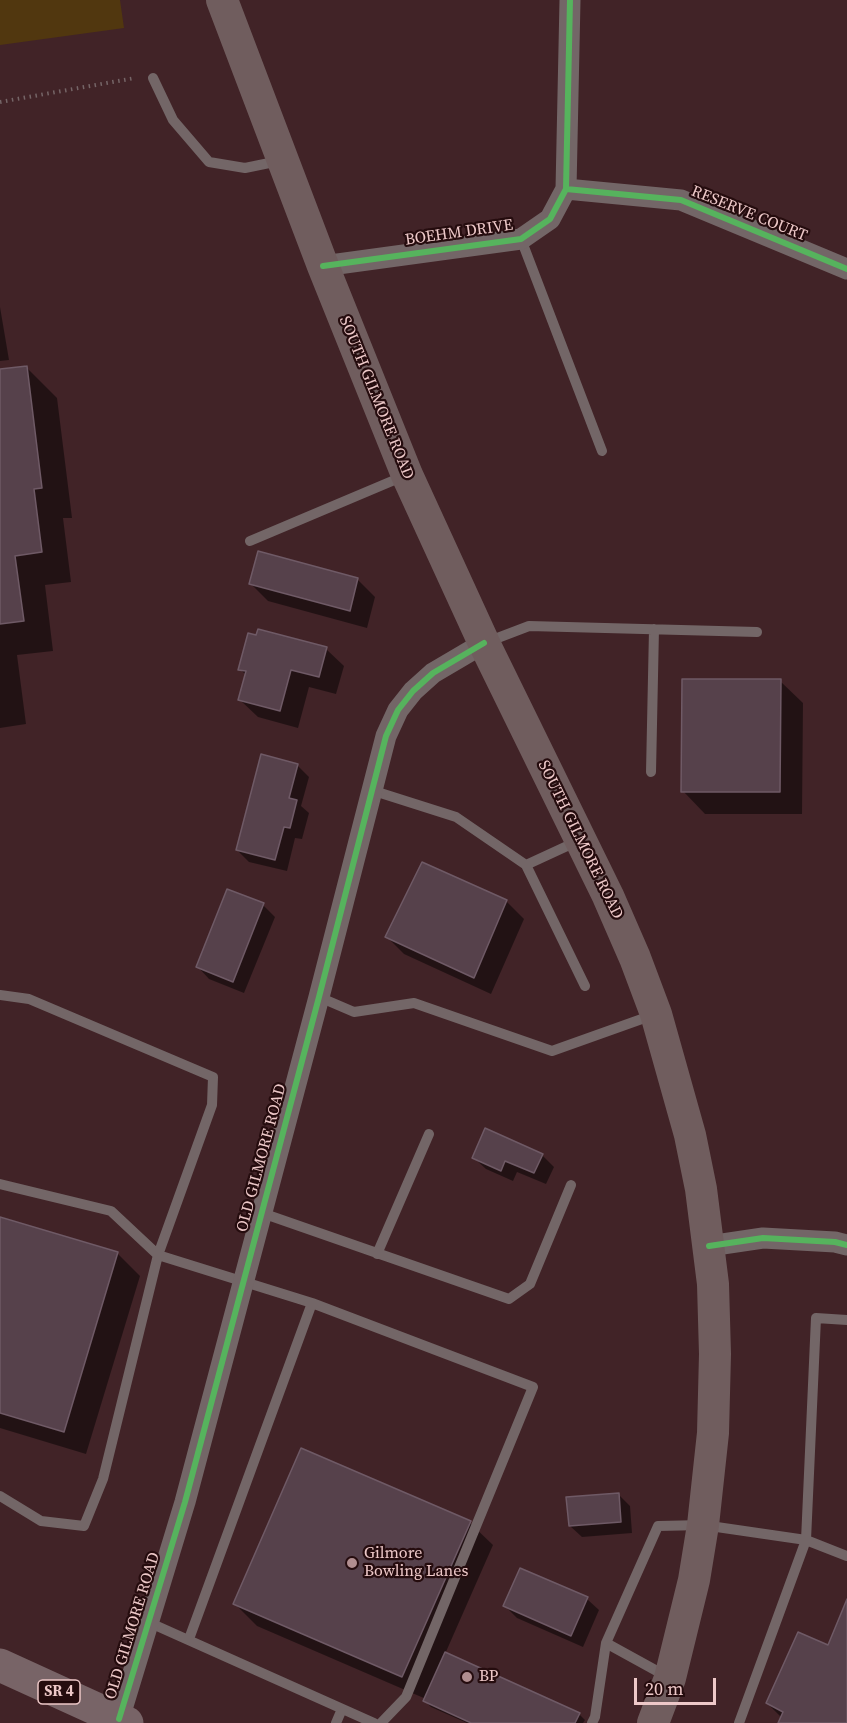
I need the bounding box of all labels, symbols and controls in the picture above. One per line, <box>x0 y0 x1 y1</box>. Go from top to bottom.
street label: RESERVE COURT <box>688 182 810 246</box>
street label: BOEHM DRIVE <box>404 216 514 250</box>
street label: SOUTH GILMORE ROAD <box>334 314 418 482</box>
street label: SOUTH GILMORE ROAD <box>533 758 627 922</box>
street label: OLD GILMORE ROAD <box>233 1082 291 1234</box>
place label: Gilmore Bowling Lanes <box>364 1544 468 1582</box>
street label: OLD GILMORE ROAD <box>102 1550 164 1702</box>
marker: Gilmore Bowling Lanes <box>345 1556 359 1570</box>
scale bar <box>637 1666 720 1704</box>
place label: BP <box>479 1667 498 1687</box>
marker: BP <box>460 1670 474 1684</box>
text: 20 m <box>645 1676 683 1701</box>
road number: SR 4 <box>38 1680 80 1704</box>

